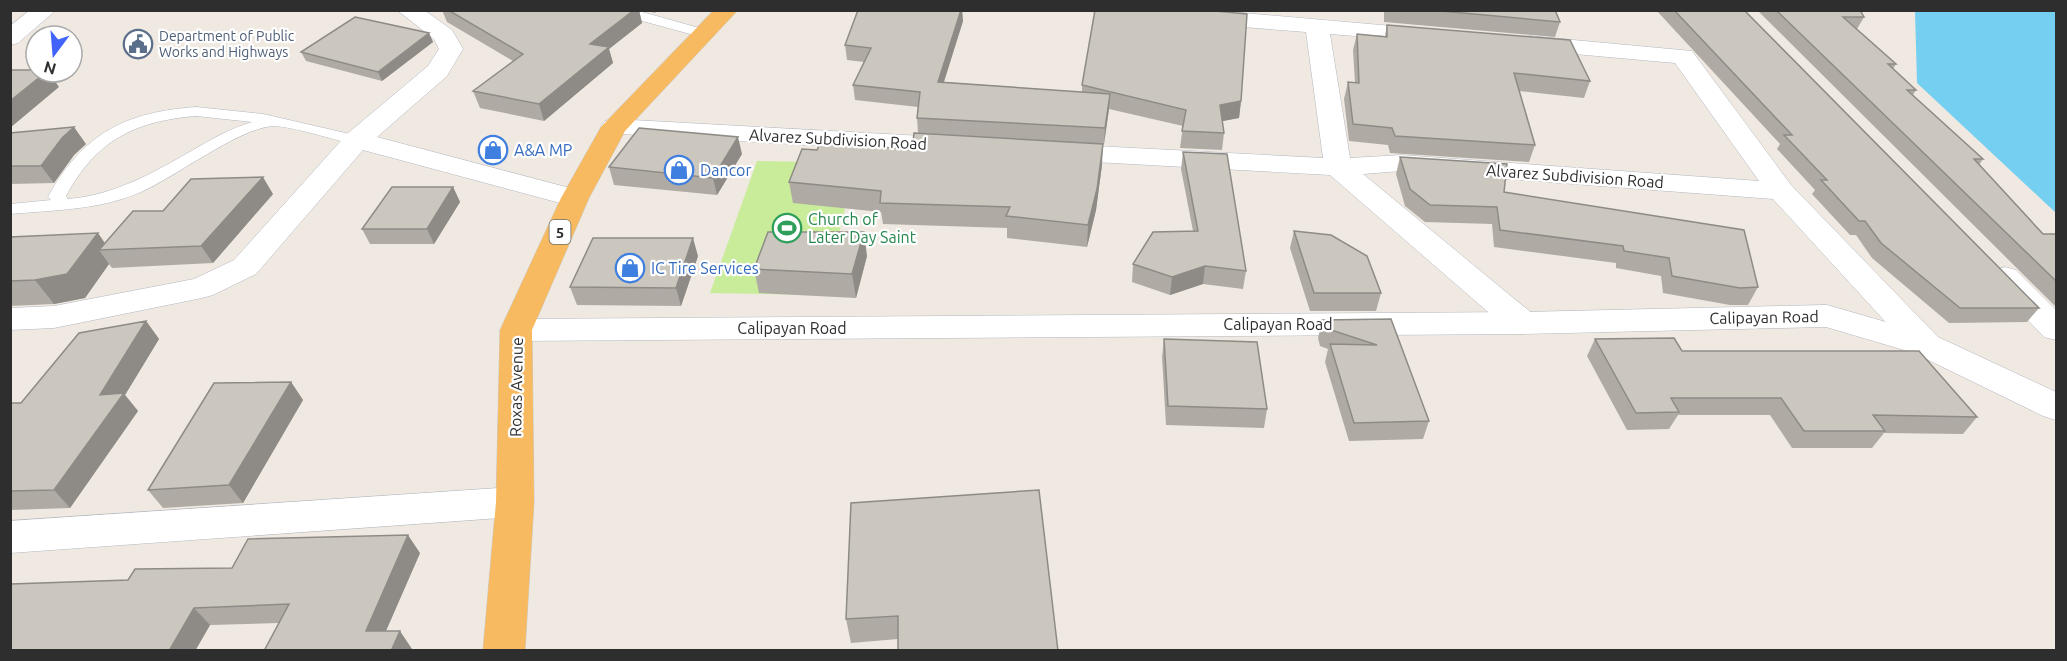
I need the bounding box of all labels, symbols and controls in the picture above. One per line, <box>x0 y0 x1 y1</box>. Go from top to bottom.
north arrow <box>24 24 84 84</box>
public building icon: Department of Public Works and Highways <box>122 28 154 60</box>
place label: Department of Public Works and Highways <box>159 28 295 60</box>
text: N <box>42 58 58 79</box>
street label: Alvarez Subdivision Road <box>749 125 927 153</box>
shop icon: A&A MP <box>477 134 509 166</box>
place label: A&A MP <box>514 141 572 159</box>
shop icon: Dancor <box>663 154 695 186</box>
place label: Dancor <box>700 161 751 179</box>
street label: Alvarez Subdivision Road <box>1486 161 1664 191</box>
place label: Church of Later Day Saint <box>808 210 917 246</box>
sports icon: Church of Later Day Saint <box>771 212 803 244</box>
road number: 5 <box>550 220 570 244</box>
shop icon: IC Tire Services <box>614 252 646 284</box>
place label: IC Tire Services <box>651 259 759 277</box>
street label: Calipayan Road <box>1709 307 1819 327</box>
street label: Calipayan Road <box>1223 315 1333 333</box>
street label: Calipayan Road <box>737 319 847 337</box>
street label: Roxas Avenue <box>506 337 526 437</box>

